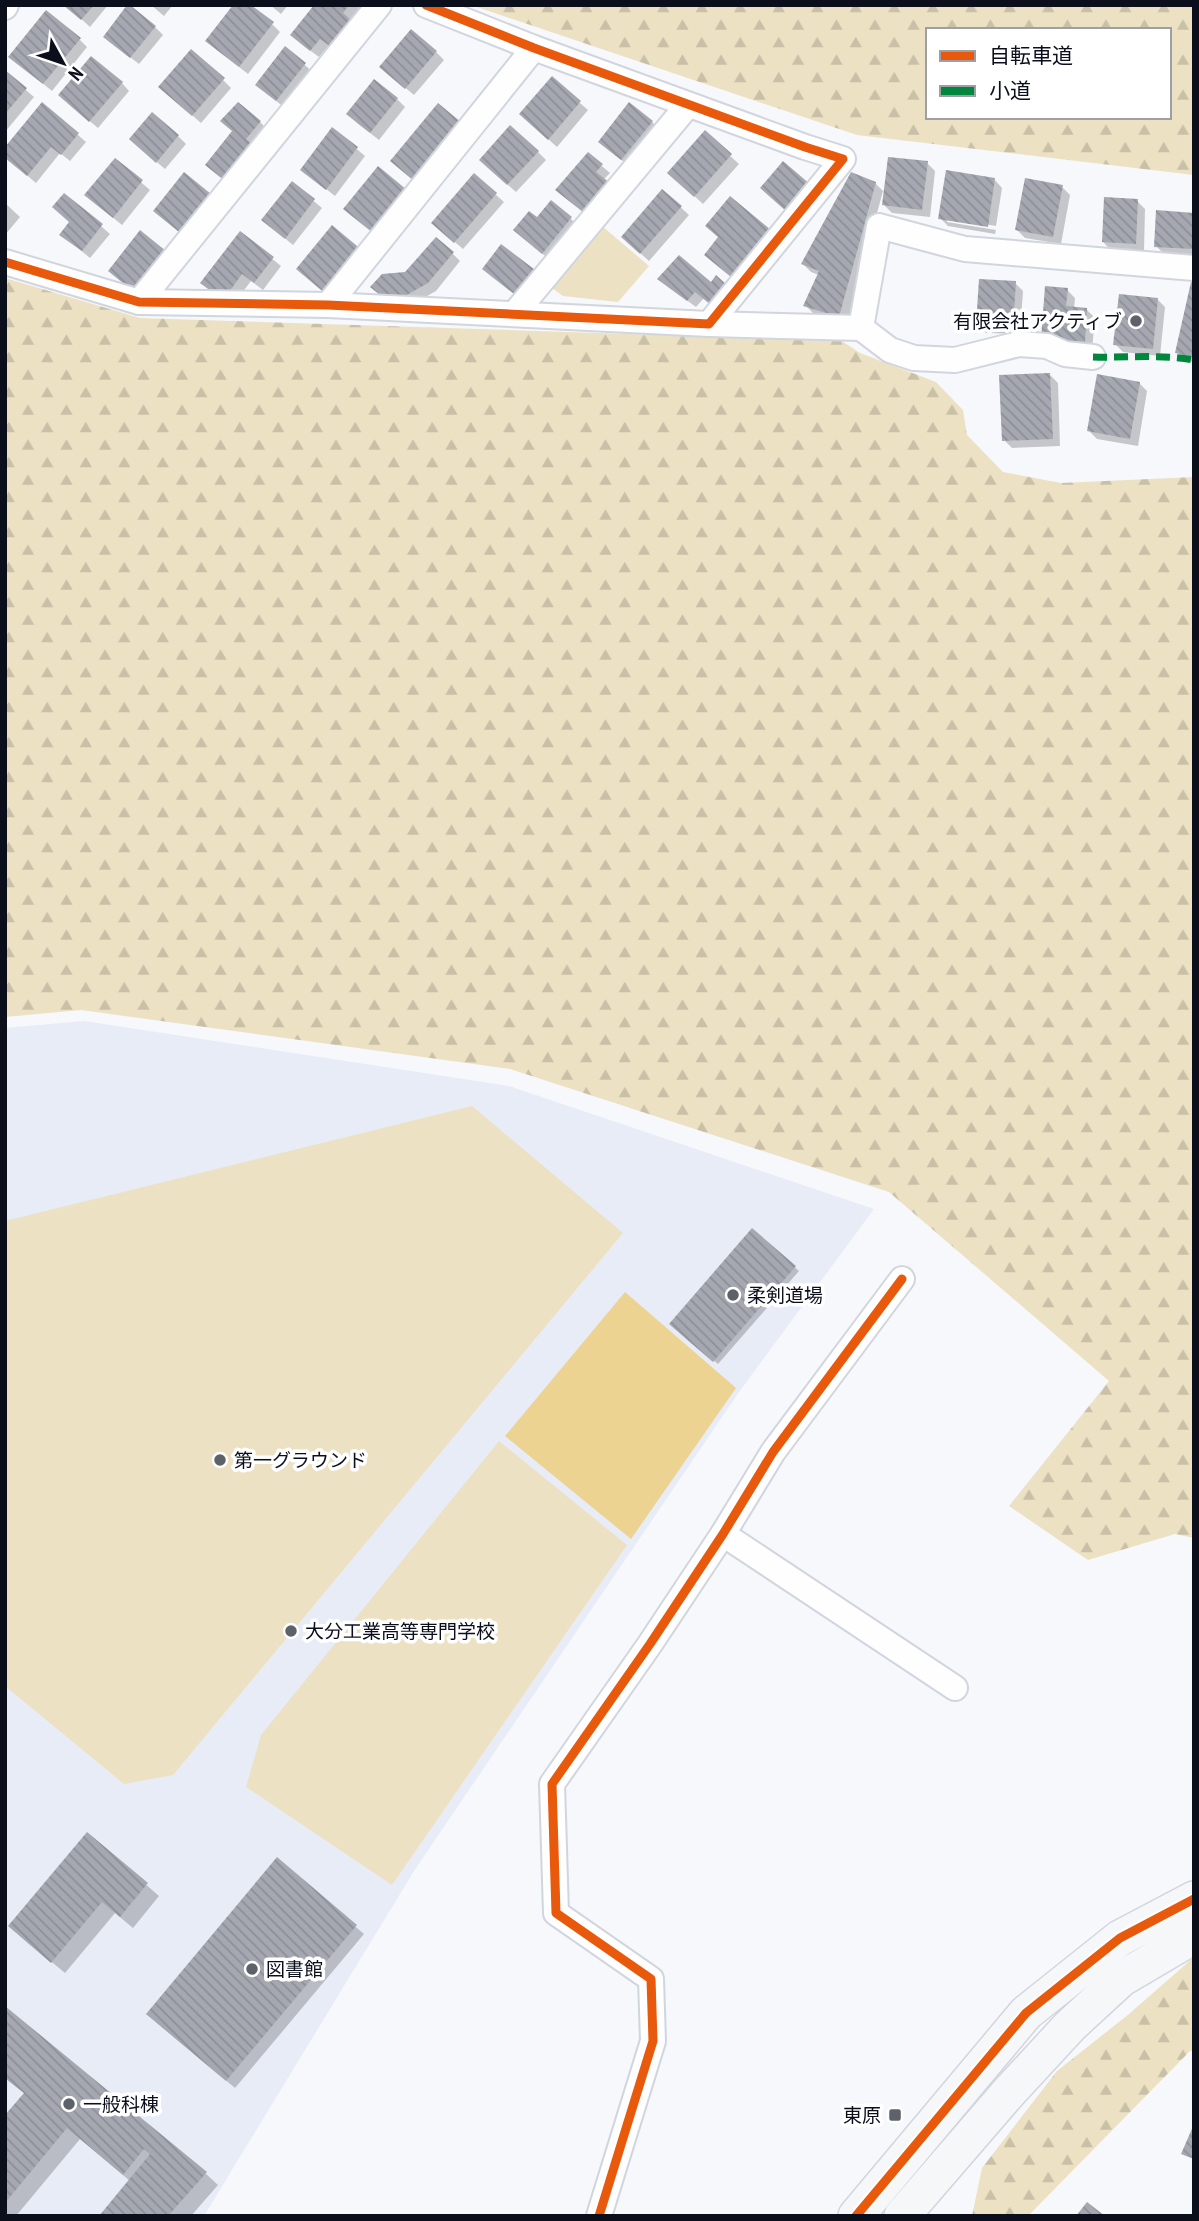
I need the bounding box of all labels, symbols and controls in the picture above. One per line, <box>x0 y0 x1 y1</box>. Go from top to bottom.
north arrow <box>28 28 98 98</box>
legend <box>926 28 1171 119</box>
text: 自転車道 <box>989 42 1073 69</box>
text: N <box>64 62 89 86</box>
text: 小道 <box>989 77 1031 104</box>
place label: 有限会社アクティブ <box>953 309 1122 333</box>
marker: 有限会社アクティブ <box>1128 313 1144 329</box>
place label: 柔剣道場 <box>747 1283 823 1307</box>
marker: 柔剣道場 <box>725 1287 741 1303</box>
place label: 第一グラウンド <box>234 1448 367 1472</box>
marker: 第一グラウンド <box>212 1452 228 1468</box>
place label: 大分工業高等専門学校 <box>305 1619 495 1643</box>
marker: 大分工業高等専門学校 <box>283 1623 299 1639</box>
place label: 図書館 <box>266 1957 323 1981</box>
marker: 図書館 <box>244 1961 260 1977</box>
place label: 一般科棟 <box>83 2092 159 2116</box>
marker: 一般科棟 <box>61 2096 77 2112</box>
place label: 東原 <box>843 2103 881 2127</box>
marker: 東原 <box>887 2107 903 2123</box>

